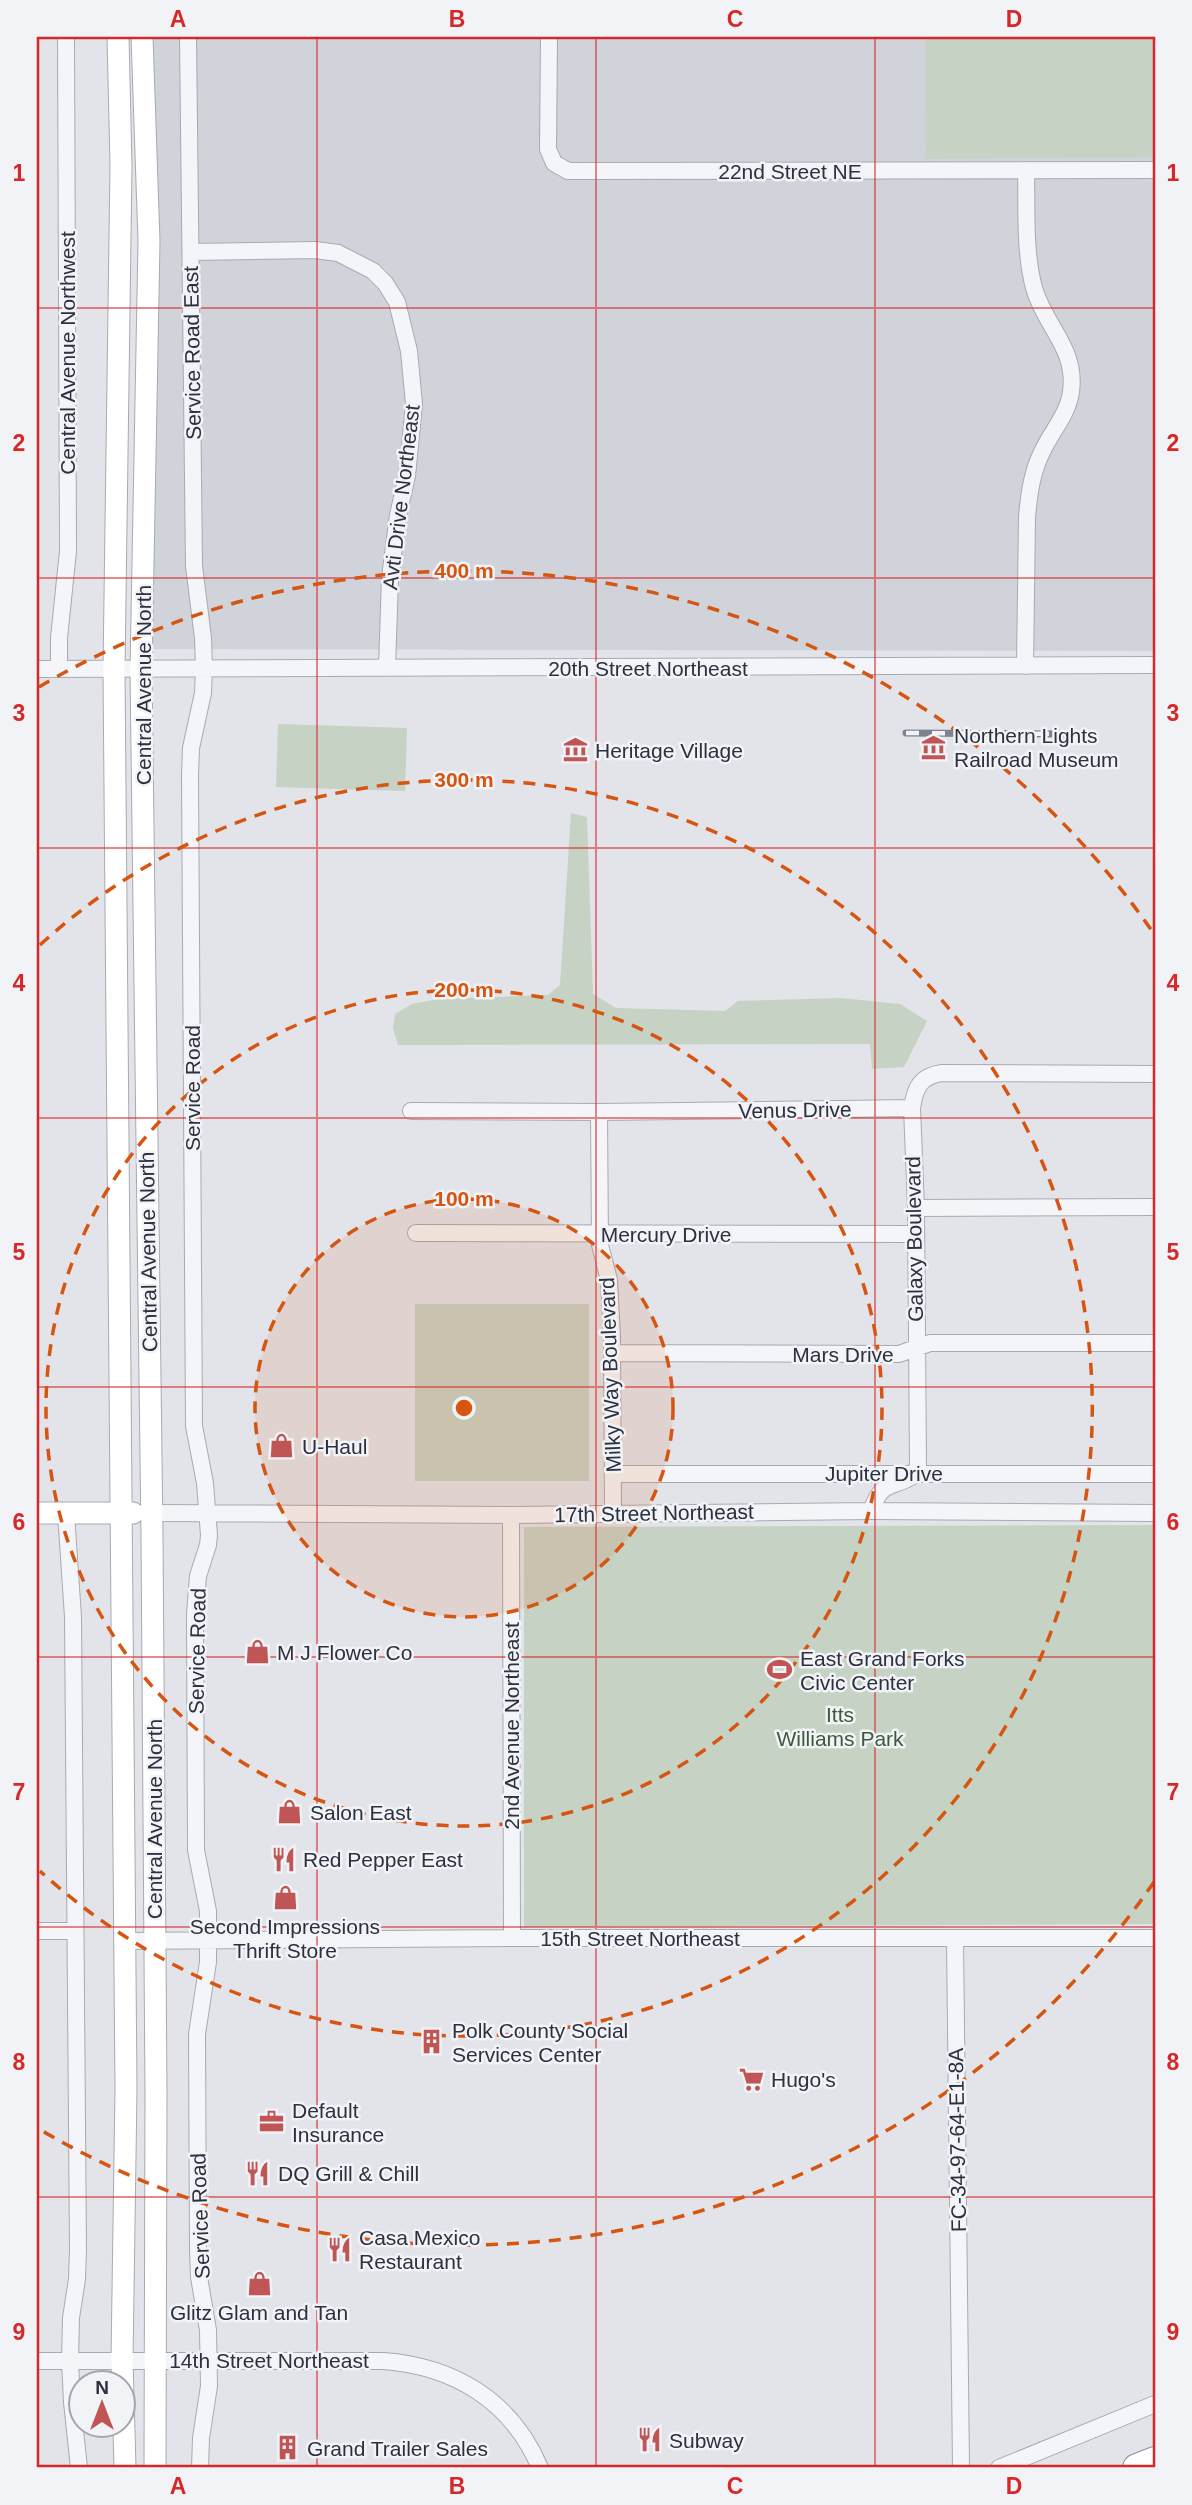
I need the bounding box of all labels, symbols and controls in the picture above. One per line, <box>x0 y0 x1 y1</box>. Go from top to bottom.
text: A <box>170 6 186 32</box>
text: B <box>449 6 465 32</box>
text: C <box>727 6 743 32</box>
text: D <box>1006 6 1022 32</box>
text: 1 <box>13 160 26 186</box>
street label: 22nd Street NE <box>718 160 862 183</box>
text: 1 <box>1167 160 1180 186</box>
street label: Central Avenue Northwest <box>56 231 79 475</box>
street label: Service Road East <box>179 266 205 440</box>
street label: Avti Drive Northeast <box>378 403 424 591</box>
text: 2 <box>13 430 25 456</box>
text: 2 <box>1167 430 1179 456</box>
text: 400 m <box>434 559 494 582</box>
street label: Central Avenue North <box>132 585 155 785</box>
street label: 20th Street Northeast <box>548 657 748 680</box>
text: 3 <box>13 700 25 726</box>
text: 3 <box>1167 700 1179 726</box>
place label: Northern Lights Railroad Museum <box>954 724 1119 771</box>
museum icon: Northern Lights Railroad Museum <box>920 733 948 761</box>
museum icon: Heritage Village <box>561 736 589 764</box>
place label: Heritage Village <box>595 739 743 762</box>
text: 300 m <box>434 768 494 791</box>
text: 4 <box>13 970 26 996</box>
text: 4 <box>1167 970 1180 996</box>
text: 200 m <box>434 978 494 1001</box>
street label: Service Road <box>181 1025 204 1151</box>
street label: Venus Drive <box>738 1098 852 1122</box>
street label: Central Avenue North <box>135 1152 161 1352</box>
street label: Galaxy Boulevard <box>901 1156 927 1322</box>
text: 100 m <box>434 1187 494 1210</box>
street label: Mercury Drive <box>601 1223 731 1246</box>
text: 5 <box>13 1239 26 1265</box>
text: 5 <box>1167 1239 1180 1265</box>
street label: Milky Way Boulevard <box>595 1277 625 1473</box>
street label: Mars Drive <box>792 1343 894 1366</box>
centre of rings <box>452 1396 476 1420</box>
shop icon: U-Haul <box>268 1432 296 1460</box>
place label: U-Haul <box>302 1435 367 1458</box>
street label: Jupiter Drive <box>825 1462 943 1485</box>
street label: 17th Street Northeast <box>554 1500 754 1526</box>
text: 6 <box>13 1509 25 1535</box>
text: 6 <box>1167 1509 1179 1535</box>
street label: Service Road <box>184 1588 210 1714</box>
street label: 2nd Avenue Northeast <box>500 1622 523 1830</box>
shop icon: M J Flower Co <box>243 1638 271 1666</box>
place label: M J Flower Co <box>277 1641 412 1664</box>
place label: East Grand Forks Civic Center <box>800 1647 965 1694</box>
sports icon: East Grand Forks Civic Center <box>766 1656 794 1684</box>
park label: Itts Williams Park <box>776 1703 904 1750</box>
street label: Central Avenue North <box>143 1719 166 1919</box>
text: 7 <box>13 1779 25 1805</box>
text: 7 <box>1167 1779 1179 1805</box>
shop icon: Salon East <box>276 1798 304 1826</box>
place label: Salon East <box>310 1801 412 1824</box>
restaurant icon: Red Pepper East <box>269 1845 297 1873</box>
place label: Red Pepper East <box>303 1848 463 1871</box>
shop icon: Second Impressions Thrift Store <box>271 1883 299 1911</box>
place label: Second Impressions Thrift Store <box>190 1915 380 1962</box>
street label: 15th Street Northeast <box>540 1927 740 1950</box>
place label: Polk County Social Services Center <box>452 2019 628 2066</box>
building icon: Polk County Social Services Center <box>418 2028 446 2056</box>
street label: FC-34-97-64-E1-8A <box>944 2048 970 2232</box>
text: 8 <box>13 2049 26 2075</box>
text: 8 <box>1167 2049 1180 2075</box>
supermarket icon: Hugo's <box>737 2065 765 2093</box>
place label: Hugo's <box>771 2068 836 2091</box>
place label: Default Insurance <box>292 2099 384 2146</box>
office icon: Default Insurance <box>258 2108 286 2136</box>
street label: Service Road <box>186 2153 214 2279</box>
restaurant icon: DQ Grill & Chill <box>244 2159 272 2187</box>
place label: DQ Grill & Chill <box>278 2162 419 2185</box>
place label: Casa Mexico Restaurant <box>359 2226 480 2273</box>
restaurant icon: Casa Mexico Restaurant <box>325 2235 353 2263</box>
shop icon: Glitz Glam and Tan <box>245 2269 273 2297</box>
place label: Glitz Glam and Tan <box>170 2301 348 2324</box>
text: 9 <box>13 2319 25 2345</box>
text: 9 <box>1167 2319 1179 2345</box>
street label: 14th Street Northeast <box>169 2349 369 2372</box>
north arrow <box>66 2368 136 2438</box>
text: N <box>95 2377 109 2398</box>
restaurant icon: Subway <box>635 2426 663 2454</box>
place label: Subway <box>669 2429 744 2452</box>
building icon: Grand Trailer Sales <box>273 2434 301 2462</box>
place label: Grand Trailer Sales <box>307 2437 488 2460</box>
text: A <box>170 2473 186 2499</box>
text: B <box>449 2473 465 2499</box>
text: C <box>727 2473 743 2499</box>
text: D <box>1006 2473 1022 2499</box>

